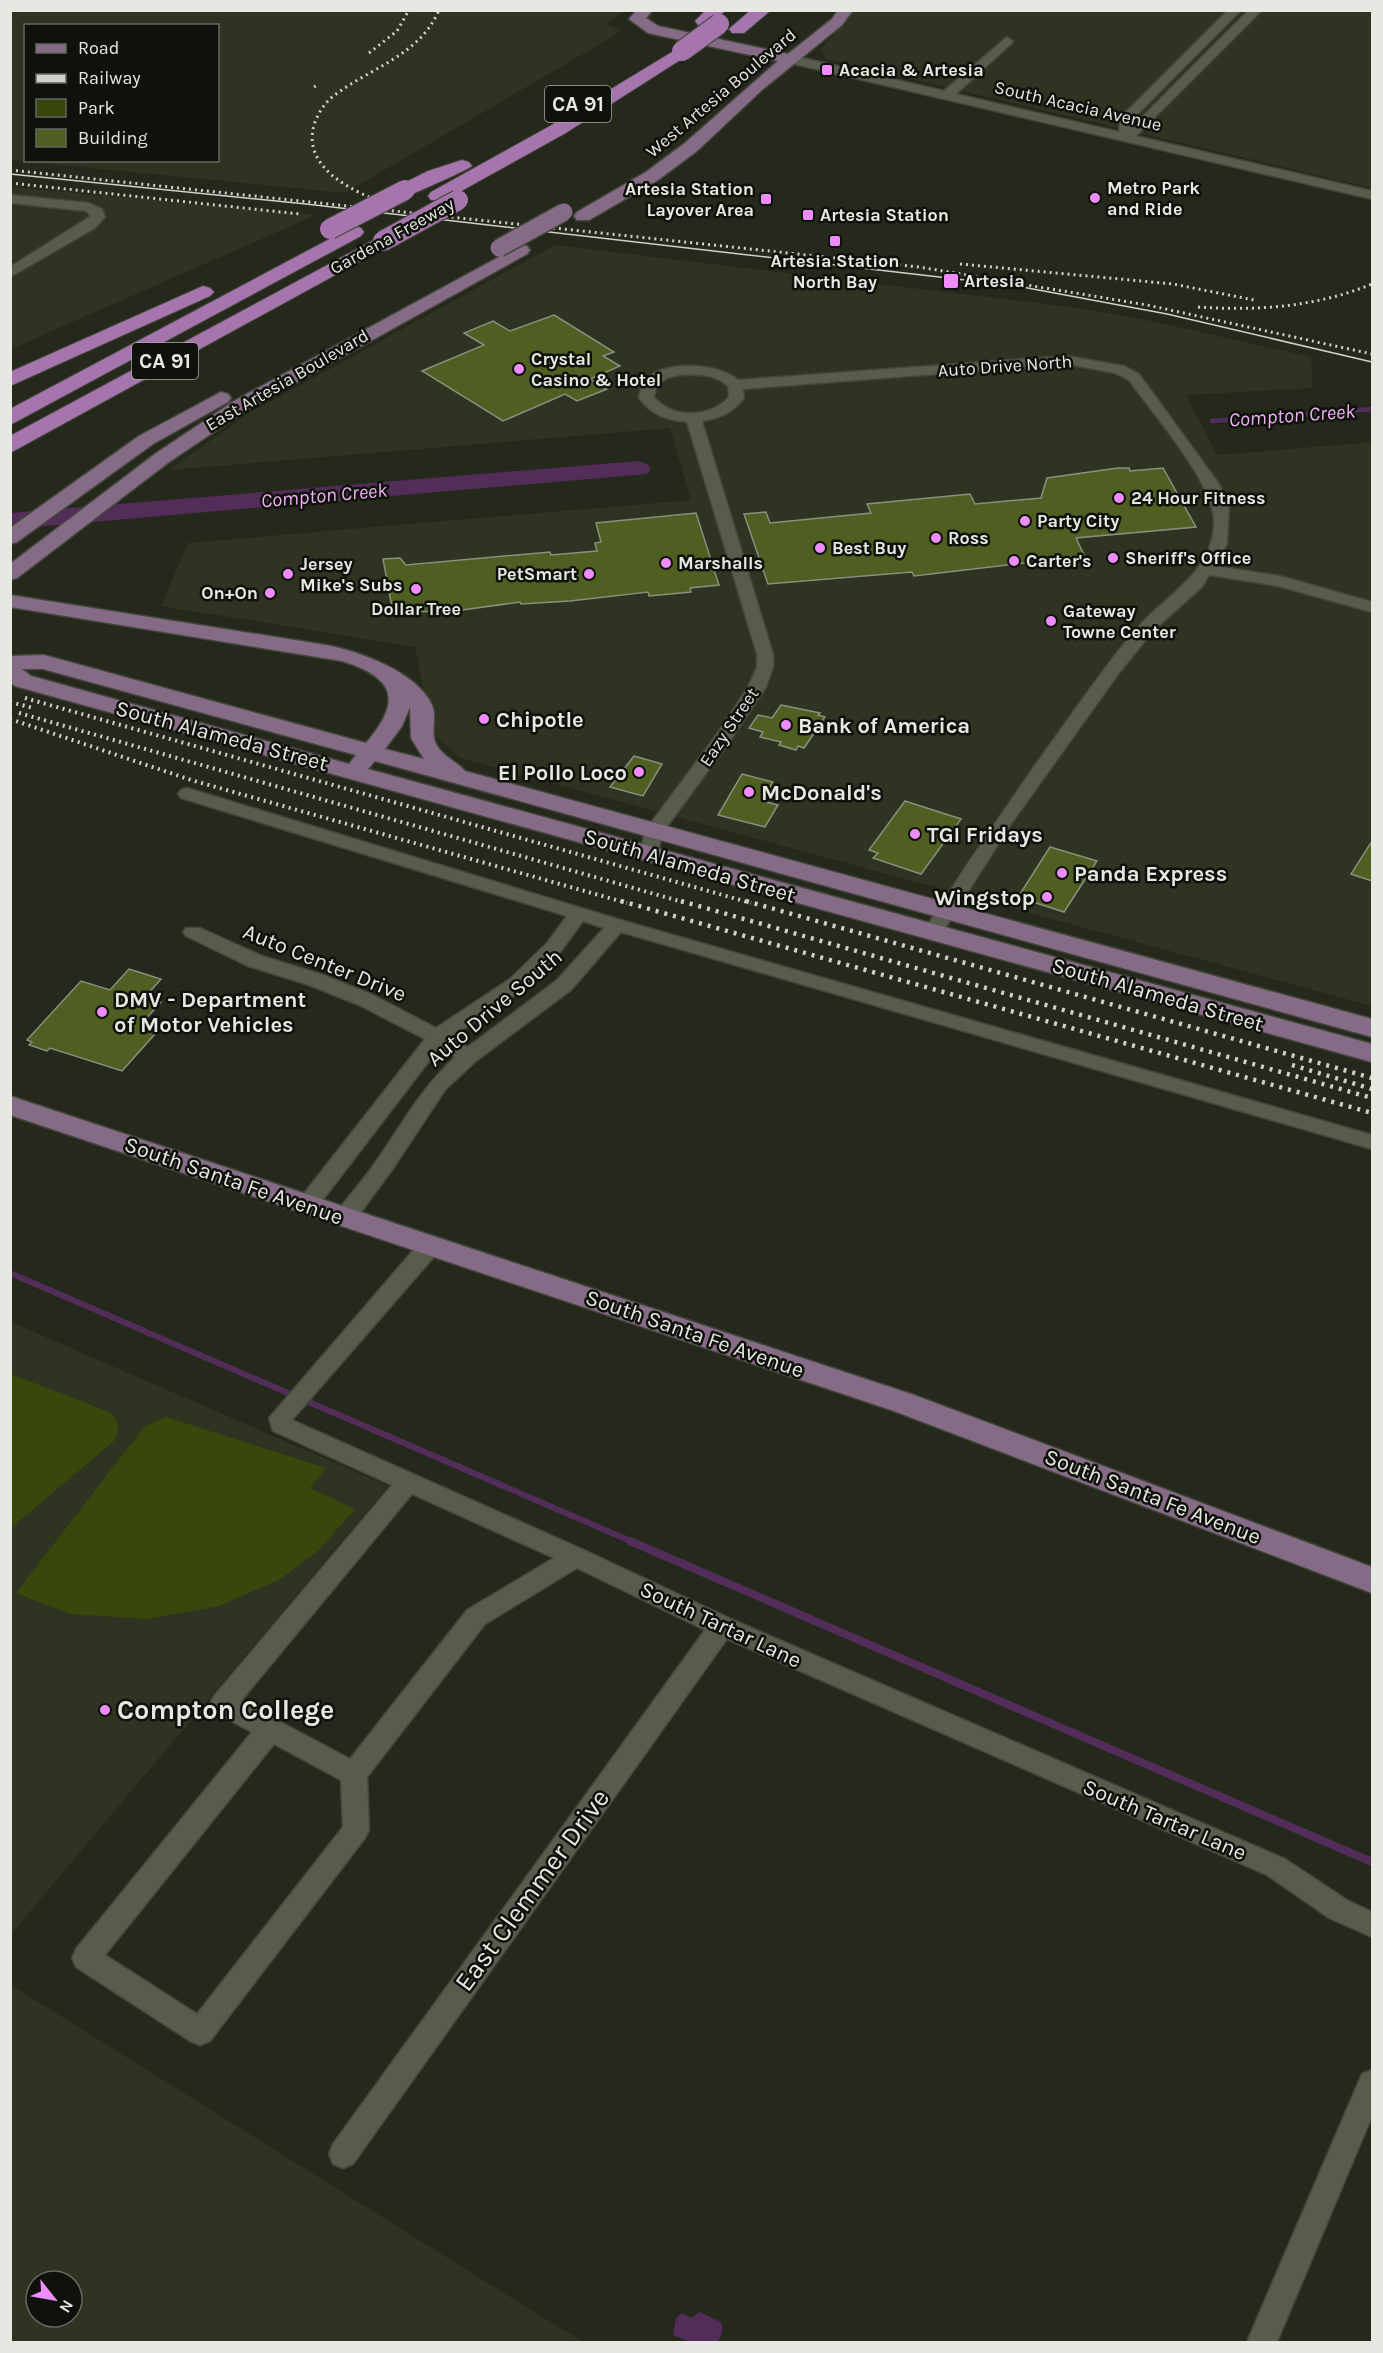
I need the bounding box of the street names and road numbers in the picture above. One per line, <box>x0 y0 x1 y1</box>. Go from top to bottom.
street label: West Artesia Boulevard <box>641 24 801 162</box>
street label: South Acacia Avenue <box>992 76 1164 136</box>
road number: CA 91 <box>545 86 611 122</box>
street label: Gardena Freeway <box>326 192 459 279</box>
street label: East Artesia Boulevard <box>202 324 372 436</box>
road number: CA 91 <box>132 343 198 379</box>
street label: Auto Drive North <box>937 350 1073 382</box>
street label: Eazy Street <box>695 683 764 771</box>
street label: South Alameda Street <box>113 695 331 777</box>
street label: South Alameda Street <box>581 823 799 909</box>
street label: Auto Center Drive <box>239 918 410 1008</box>
street label: Auto Drive South <box>422 944 567 1072</box>
street label: South Alameda Street <box>1049 952 1267 1038</box>
street label: South Santa Fe Avenue <box>121 1131 346 1231</box>
street label: South Santa Fe Avenue <box>582 1284 807 1384</box>
street label: South Santa Fe Avenue <box>1041 1444 1264 1550</box>
street label: South Tartar Lane <box>636 1576 805 1674</box>
street label: South Tartar Lane <box>1079 1774 1250 1866</box>
street label: East Clemmer Drive <box>448 1783 616 1997</box>

